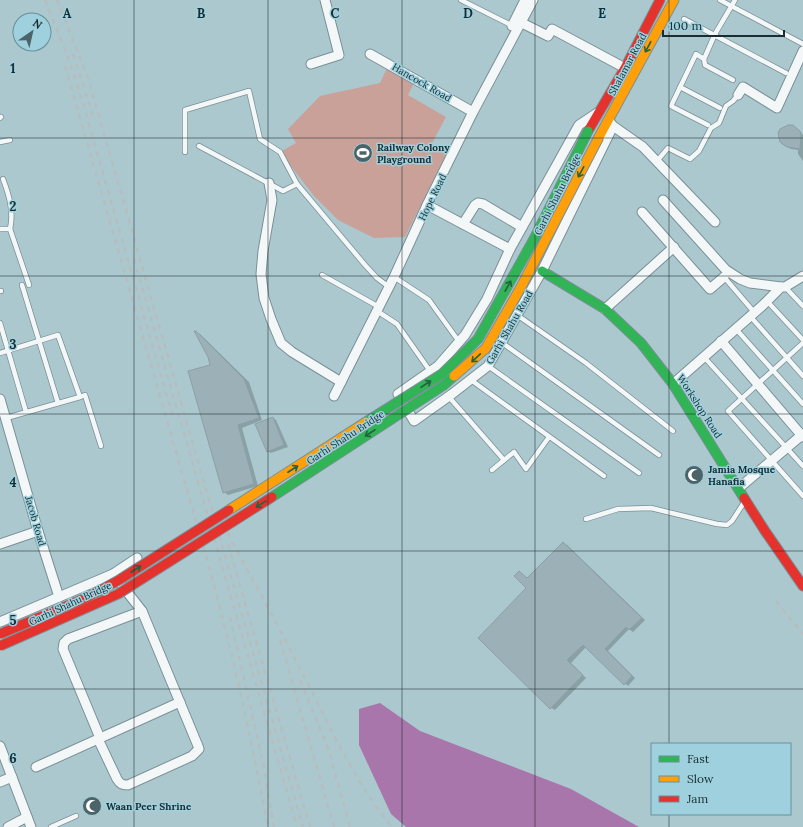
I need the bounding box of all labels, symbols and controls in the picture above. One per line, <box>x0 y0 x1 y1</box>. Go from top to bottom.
text: A <box>63 5 72 22</box>
text: B <box>197 5 206 22</box>
text: C <box>331 5 340 22</box>
text: D <box>463 5 473 22</box>
text: E <box>598 5 606 22</box>
north arrow <box>12 12 52 52</box>
scale bar <box>663 12 784 38</box>
text: N <box>30 16 45 32</box>
text: 100 m <box>669 18 702 33</box>
street label: Shalamar Road <box>606 31 649 98</box>
one-way arrow <box>644 40 652 52</box>
text: 1 <box>10 60 16 77</box>
street label: Hancock Road <box>390 60 454 105</box>
place label: Railway Colony Playground <box>377 141 450 166</box>
sports icon: Railway Colony Playground <box>352 142 374 164</box>
street label: Garhi Shahu Bridge <box>531 151 584 237</box>
one-way arrow <box>576 166 584 178</box>
street label: Hope Road <box>416 172 449 223</box>
text: 2 <box>10 198 17 215</box>
one-way arrow <box>505 280 512 292</box>
street label: Garhi Shahu Road <box>483 288 536 366</box>
text: 3 <box>9 336 17 353</box>
one-way arrow <box>471 353 481 362</box>
street label: Workshop Road <box>674 372 725 441</box>
one-way arrow <box>420 380 431 388</box>
street label: Garhi Shahu Bridge <box>304 407 387 467</box>
one-way arrow <box>365 429 376 438</box>
place label: Jamia Mosque Hanafia <box>708 463 776 488</box>
mosque icon: Jamia Mosque Hanafia <box>683 464 705 486</box>
one-way arrow <box>287 465 298 473</box>
text: 4 <box>9 474 17 491</box>
street label: Jacob Road <box>22 494 49 548</box>
one-way arrow <box>256 500 267 508</box>
one-way arrow <box>130 565 141 573</box>
street label: Garhi Shahu Bridge <box>27 578 114 628</box>
text: 5 <box>9 612 17 629</box>
legend <box>651 743 791 815</box>
text: 6 <box>9 750 17 767</box>
text: Fast <box>687 751 710 766</box>
text: Slow <box>687 771 714 786</box>
text: Jam <box>686 791 708 806</box>
mosque icon: Waan Peer Shrine <box>81 795 103 817</box>
place label: Waan Peer Shrine <box>106 800 192 813</box>

